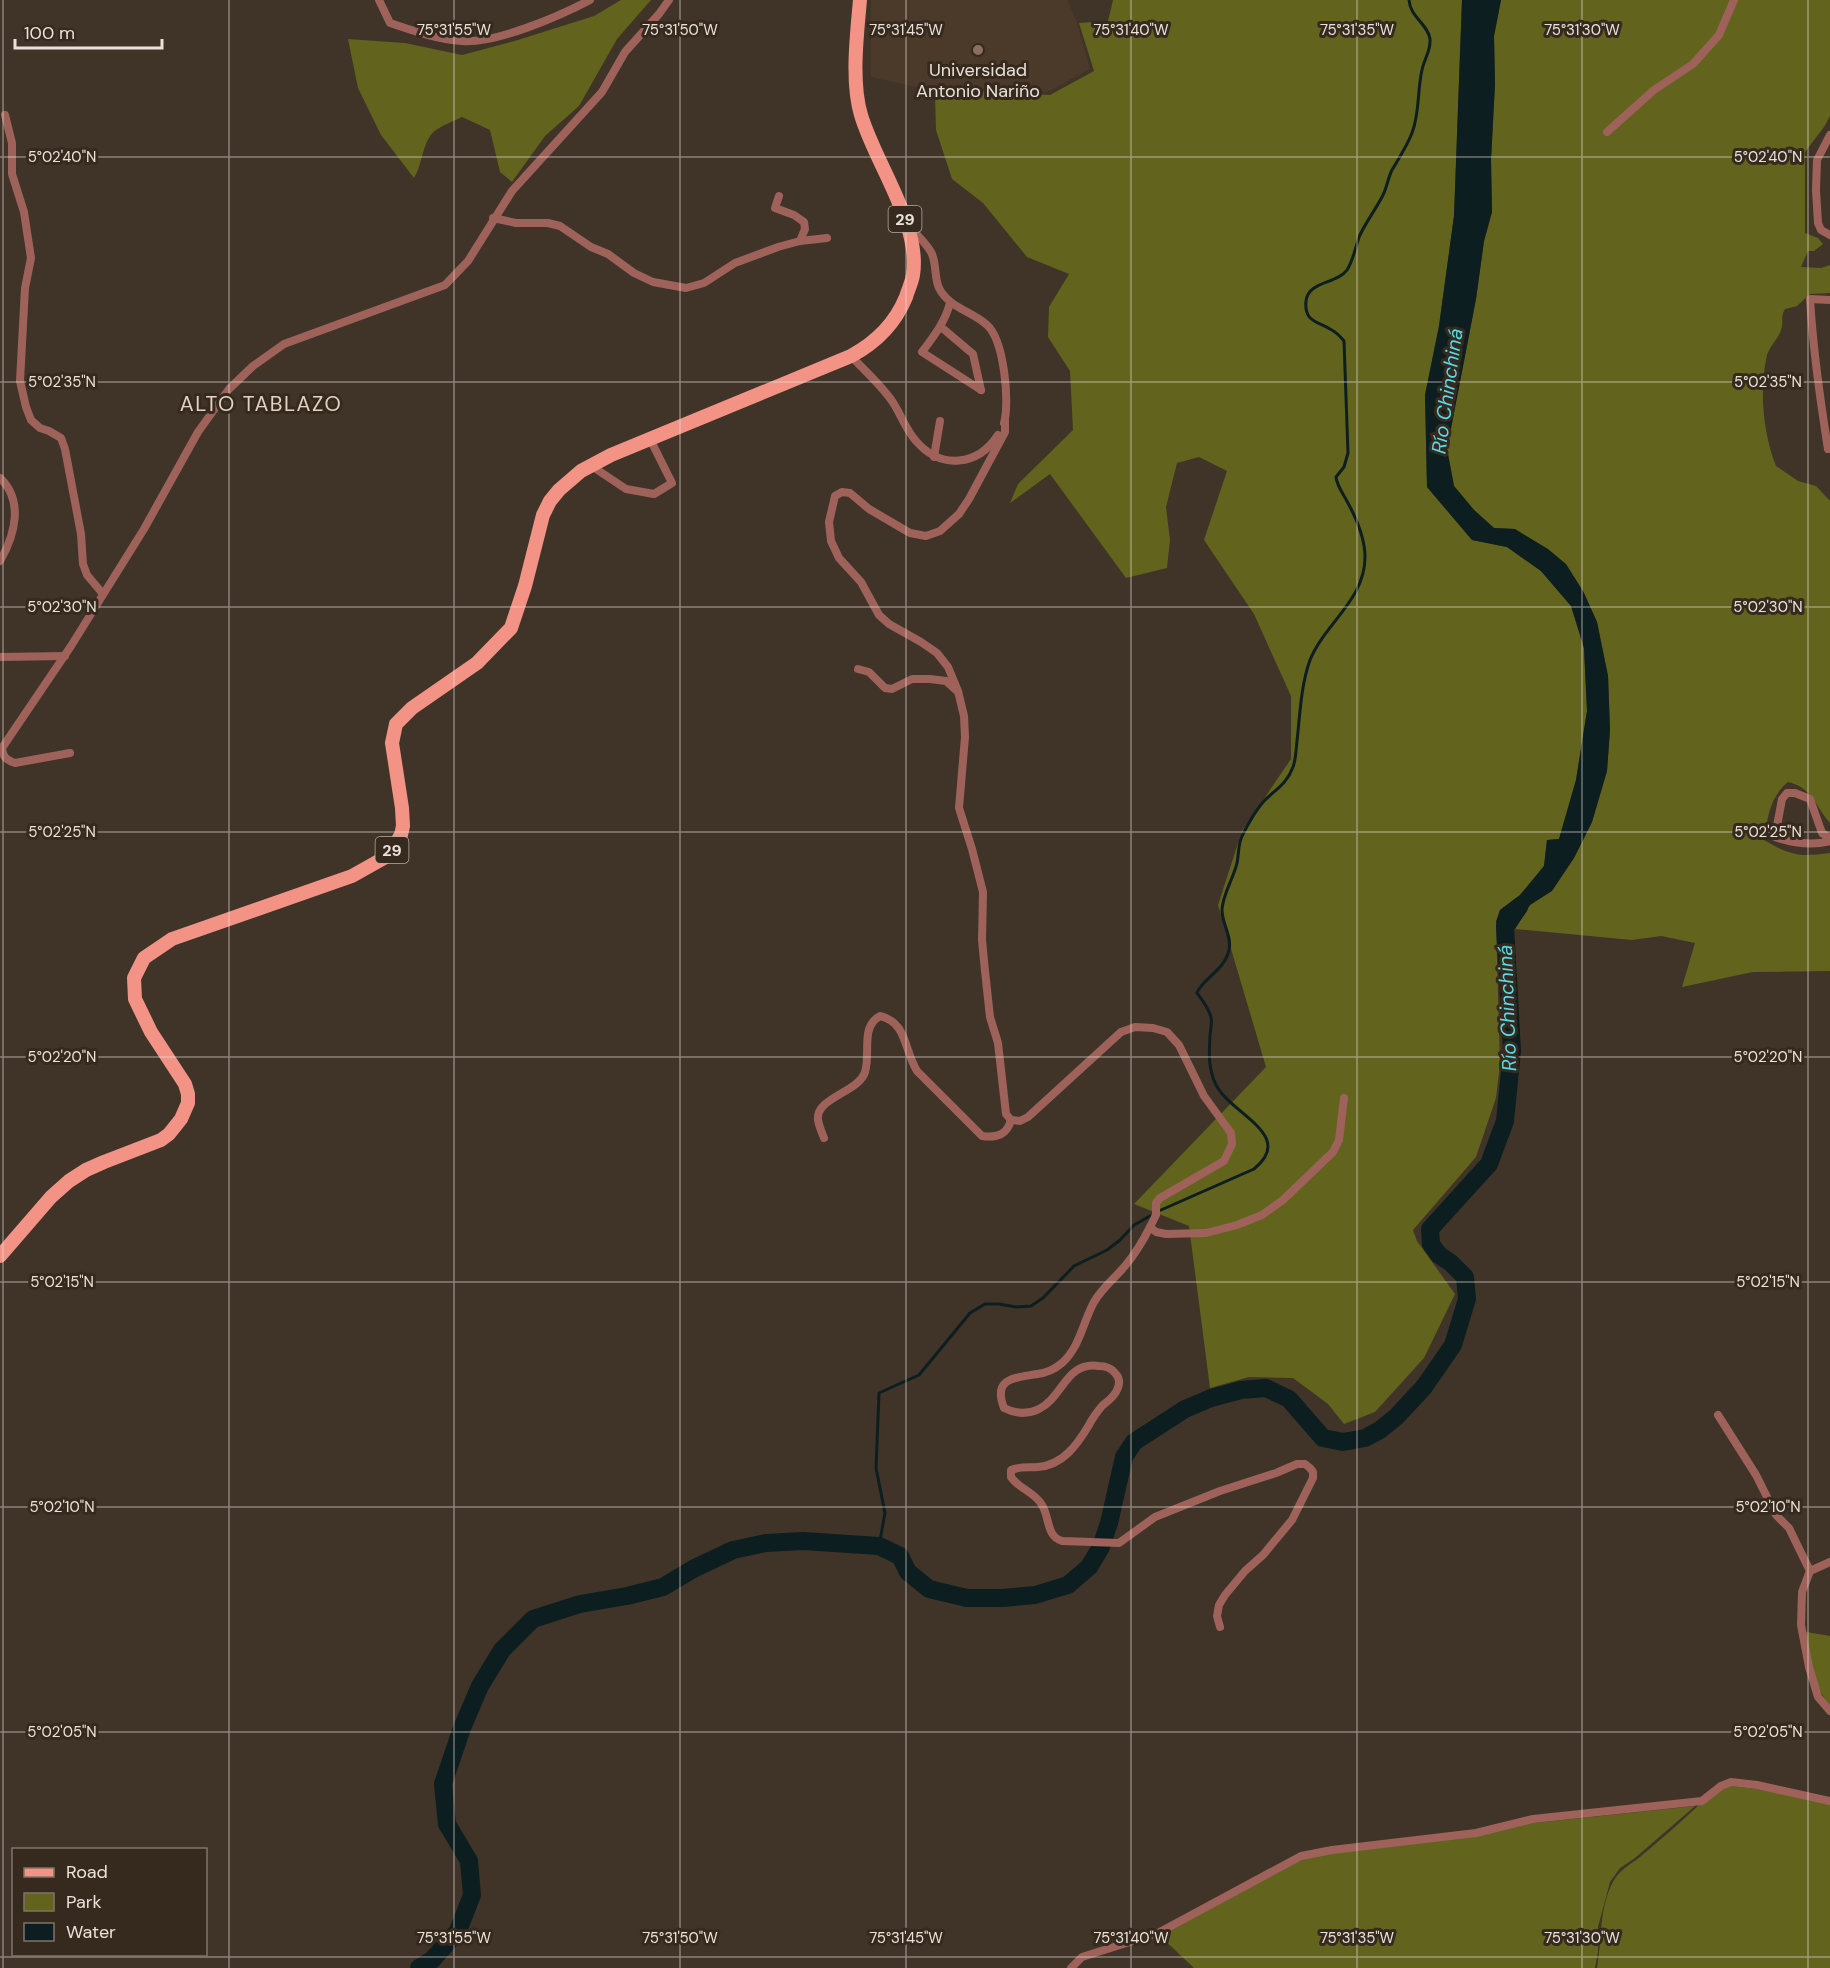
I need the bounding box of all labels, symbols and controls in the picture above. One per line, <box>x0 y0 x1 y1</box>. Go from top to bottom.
scale bar <box>15 12 162 50</box>
text: 75°31'55"W <box>417 20 491 40</box>
text: 75°31'50"W <box>642 20 718 40</box>
text: 75°31'45"W <box>869 20 943 40</box>
text: 75°31'40"W <box>1093 20 1169 40</box>
text: 75°31'35"W <box>1320 20 1395 40</box>
text: 75°31'30"W <box>1544 20 1620 40</box>
text: 100 m <box>24 21 75 45</box>
marker: Universidad Antonio Nariño <box>971 43 985 57</box>
place label: Universidad Antonio Nariño <box>916 58 1040 103</box>
text: 5°02'40"N <box>28 147 96 167</box>
text: 5°02'40"N <box>1734 147 1802 167</box>
road number: 29 <box>888 206 922 232</box>
water label: Río Chinchiná <box>1425 327 1469 455</box>
text: 5°02'35"N <box>28 372 96 392</box>
text: 5°02'35"N <box>1734 372 1802 392</box>
district label: ALTO TABLAZO <box>180 390 342 418</box>
text: 5°02'30"N <box>27 597 97 617</box>
text: 5°02'30"N <box>1733 597 1803 617</box>
text: 5°02'25"N <box>28 822 96 842</box>
text: 5°02'25"N <box>1734 822 1802 842</box>
road number: 29 <box>376 837 408 863</box>
water label: Río Chinchiná <box>1492 944 1522 1072</box>
text: 5°02'20"N <box>28 1047 96 1067</box>
text: 5°02'20"N <box>1734 1047 1802 1067</box>
text: 5°02'15"N <box>30 1272 94 1292</box>
text: 5°02'15"N <box>1736 1272 1800 1292</box>
text: 5°02'10"N <box>29 1497 95 1517</box>
text: 5°02'10"N <box>1735 1497 1801 1517</box>
text: 5°02'05"N <box>27 1722 97 1742</box>
text: 5°02'05"N <box>1733 1722 1803 1742</box>
legend <box>12 1848 207 1956</box>
text: Road <box>66 1860 108 1884</box>
text: Park <box>66 1890 102 1914</box>
text: Water <box>66 1920 116 1944</box>
text: 75°31'55"W <box>417 1928 491 1948</box>
text: 75°31'50"W <box>642 1928 718 1948</box>
text: 75°31'45"W <box>869 1928 943 1948</box>
text: 75°31'40"W <box>1093 1928 1169 1948</box>
text: 75°31'35"W <box>1320 1928 1395 1948</box>
text: 75°31'30"W <box>1544 1928 1620 1948</box>

